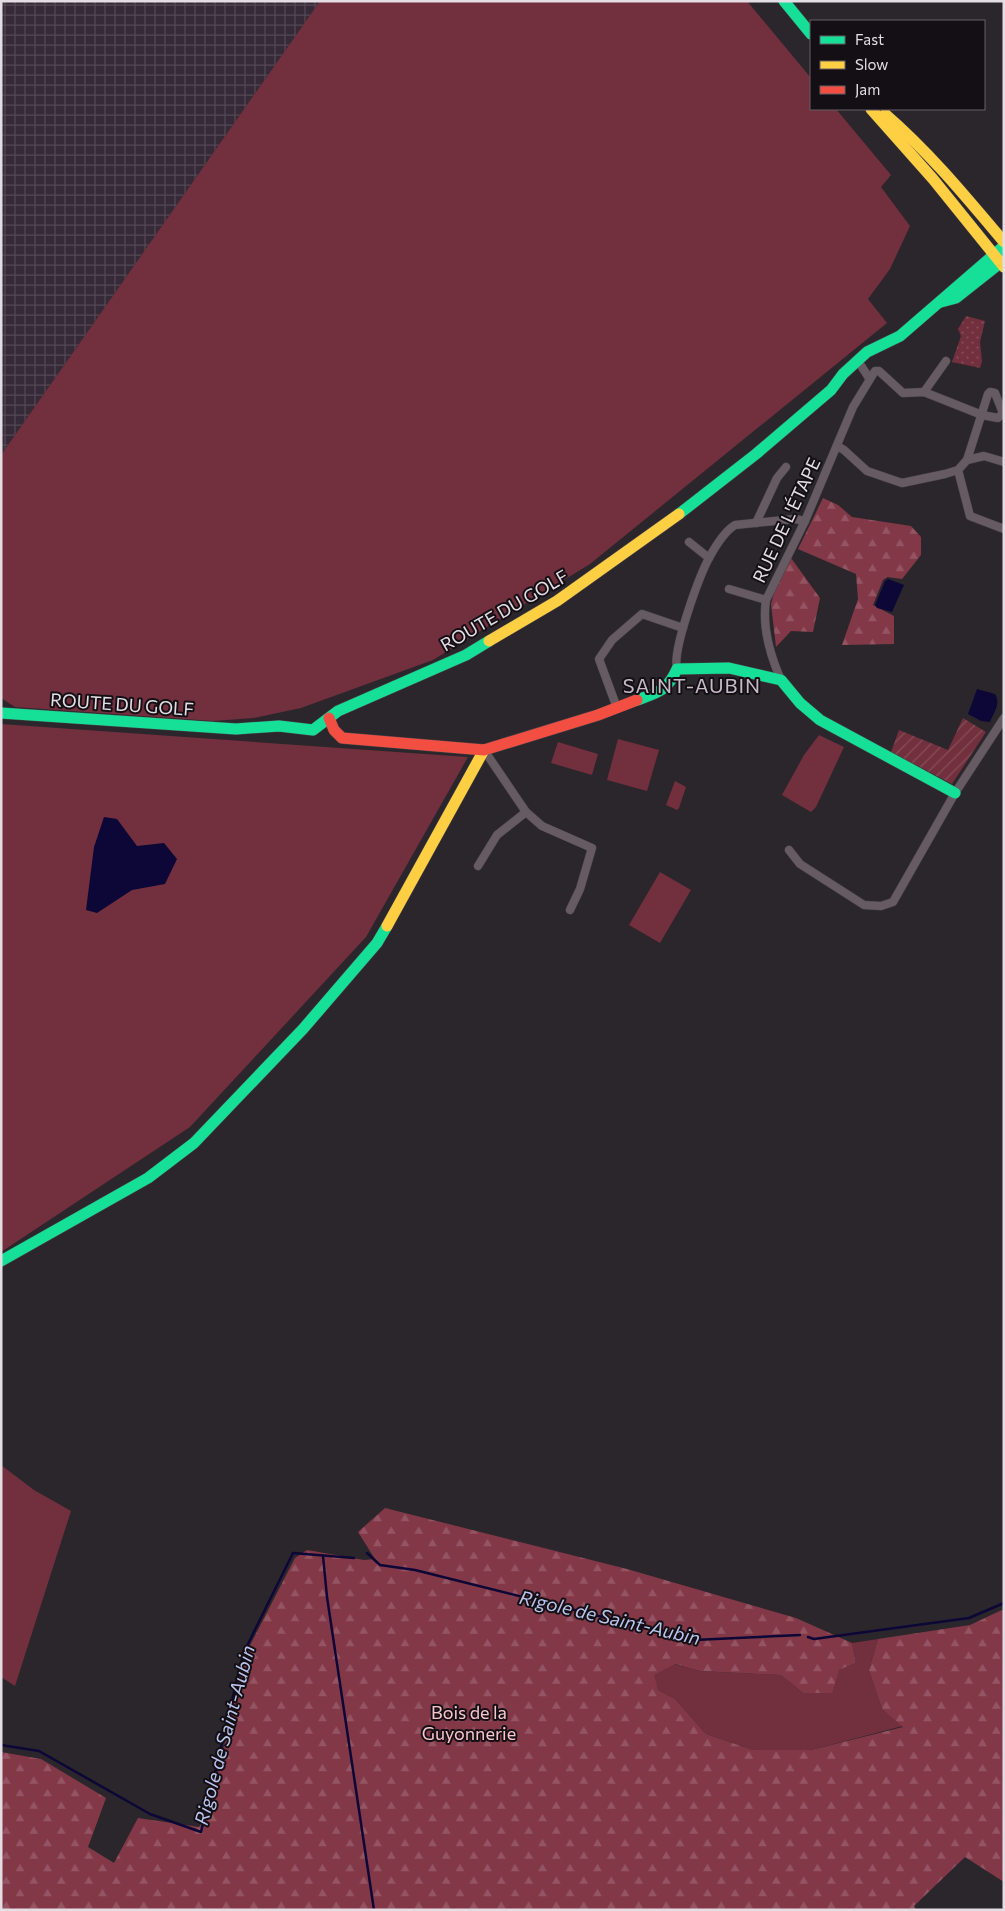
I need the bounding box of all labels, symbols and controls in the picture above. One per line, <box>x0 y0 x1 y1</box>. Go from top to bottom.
legend <box>810 20 985 110</box>
text: Fast <box>855 30 884 48</box>
text: Slow <box>855 55 888 73</box>
text: Jam <box>855 80 880 98</box>
street label: RUE DE L'ÉTAPE <box>747 454 825 586</box>
street label: ROUTE DU GOLF <box>436 565 572 655</box>
district label: SAINT-AUBIN <box>623 673 761 697</box>
street label: ROUTE DU GOLF <box>50 688 194 720</box>
water label: Rigole de Saint-Aubin <box>517 1585 703 1649</box>
water label: Rigole de Saint-Aubin <box>189 1643 259 1827</box>
park label: Bois de la Guyonnerie <box>422 1701 516 1744</box>

